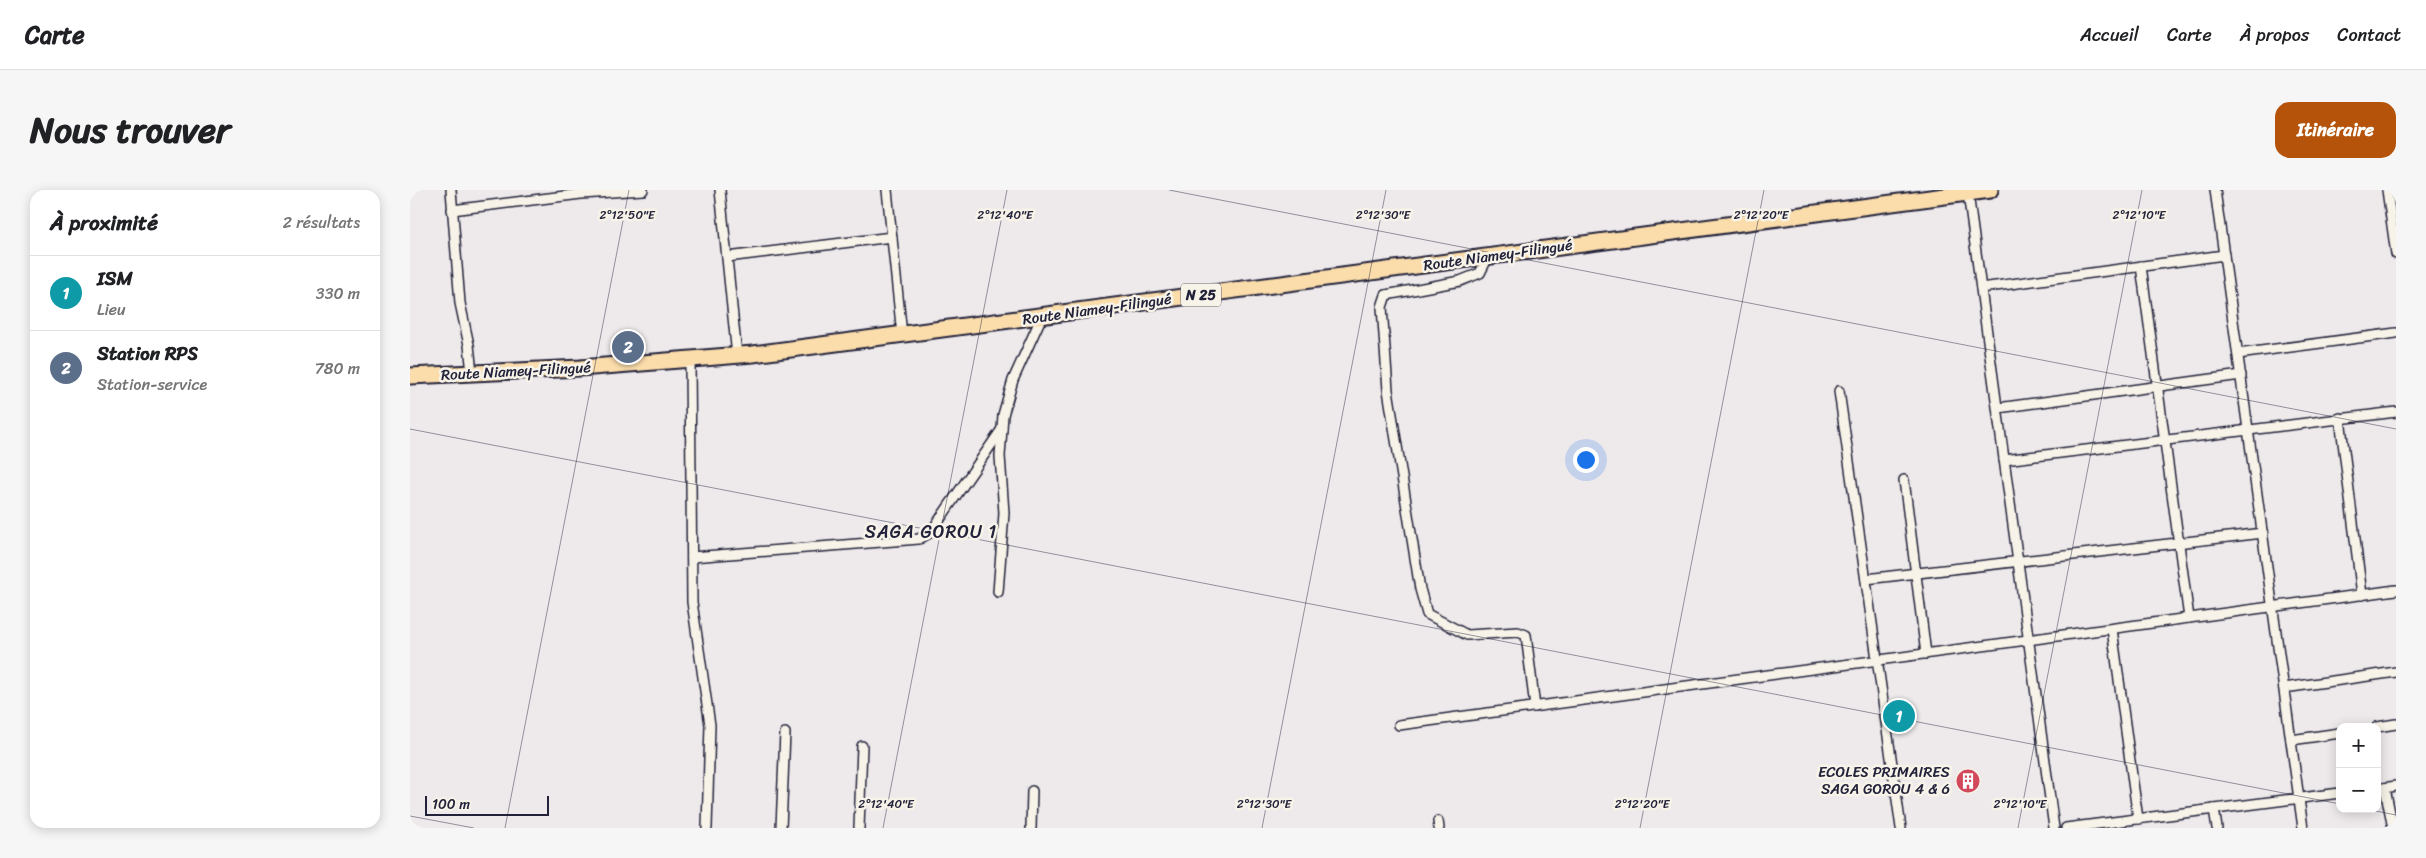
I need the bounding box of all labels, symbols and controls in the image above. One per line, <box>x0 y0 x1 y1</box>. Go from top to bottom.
text: Carte <box>25 14 85 56</box>
text: Accueil <box>2080 19 2139 51</box>
text: Carte <box>2167 19 2212 51</box>
text: À propos <box>2240 19 2309 51</box>
text: Contact <box>2337 19 2401 51</box>
text: Nous trouver <box>30 99 230 161</box>
button: Itinéraire <box>2275 102 2396 158</box>
text: À proximité <box>50 204 158 242</box>
text: 2°12'50"E <box>599 204 656 226</box>
text: 2°12'40"E <box>977 204 1034 226</box>
text: 2°12'30"E <box>1356 204 1412 226</box>
text: 2°12'20"E <box>1734 204 1790 226</box>
text: 2°12'10"E <box>2113 204 2167 226</box>
text: 2 résultats <box>283 208 360 237</box>
street label: Route Niamey-Filingué <box>1422 232 1574 278</box>
text: ISM <box>97 262 133 295</box>
text: 1 <box>63 279 69 308</box>
text: 330 m <box>316 279 360 308</box>
road number: N 25 <box>1181 284 1221 306</box>
street label: Route Niamey-Filingué <box>1021 286 1173 332</box>
text: Lieu <box>97 295 126 324</box>
pin: 2 <box>612 328 644 366</box>
text: Station RPS <box>97 337 198 370</box>
text: 2 <box>61 354 71 383</box>
text: 780 m <box>315 354 360 383</box>
street label: Route Niamey-Filingué <box>440 354 592 388</box>
text: Station-service <box>97 370 207 399</box>
your location <box>1573 447 1599 473</box>
district label: SAGA GOROU 1 <box>865 516 997 548</box>
pin: 1 <box>1883 697 1915 735</box>
map controls <box>2336 723 2381 813</box>
button: + <box>2336 723 2381 768</box>
place label: ECOLES PRIMAIRES SAGA GOROU 4 & 6 <box>1818 759 1951 802</box>
building icon: ECOLES PRIMAIRES SAGA GOROU 4 & 6 <box>1955 768 1981 794</box>
button: − <box>2336 768 2381 813</box>
text: 100 m <box>432 792 470 817</box>
scale bar <box>425 793 549 816</box>
text: 2°12'40"E <box>858 793 915 815</box>
text: 2°12'30"E <box>1237 793 1293 815</box>
text: 2°12'20"E <box>1615 793 1671 815</box>
text: 2°12'10"E <box>1994 793 2048 815</box>

